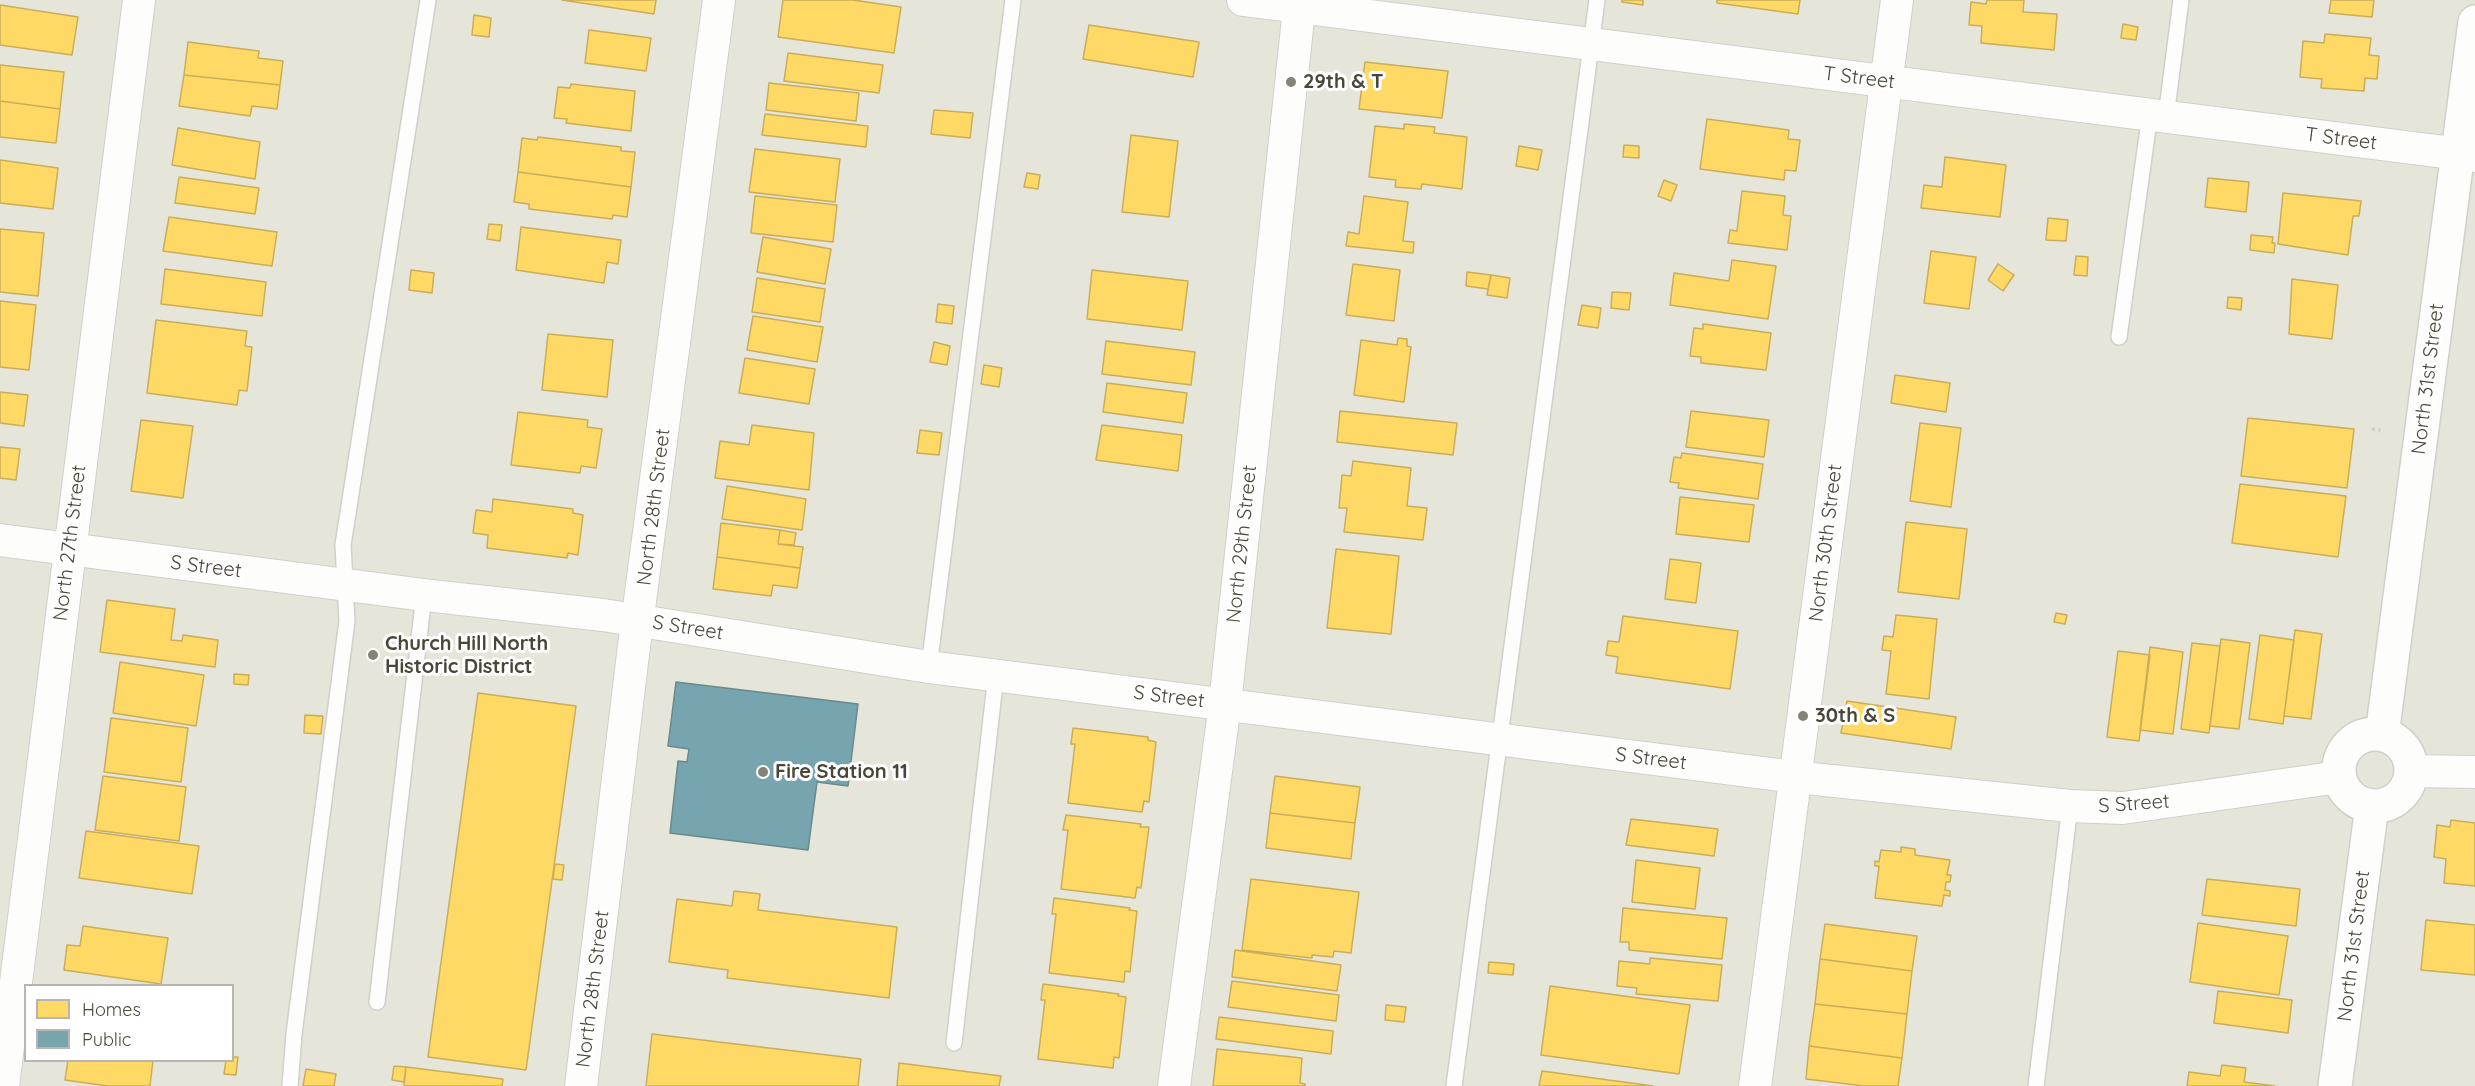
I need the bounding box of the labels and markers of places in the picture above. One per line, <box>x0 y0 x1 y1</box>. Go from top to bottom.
place label: 29th & T <box>1303 70 1384 94</box>
marker: 29th & T <box>1284 75 1298 89</box>
place label: Church Hill North Historic District <box>385 632 548 679</box>
marker: Church Hill North Historic District <box>366 648 380 662</box>
place label: 30th & S <box>1815 704 1895 728</box>
marker: 30th & S <box>1796 709 1810 723</box>
place label: Fire Station 11 <box>775 760 908 784</box>
marker: Fire Station 11 <box>756 765 770 779</box>

